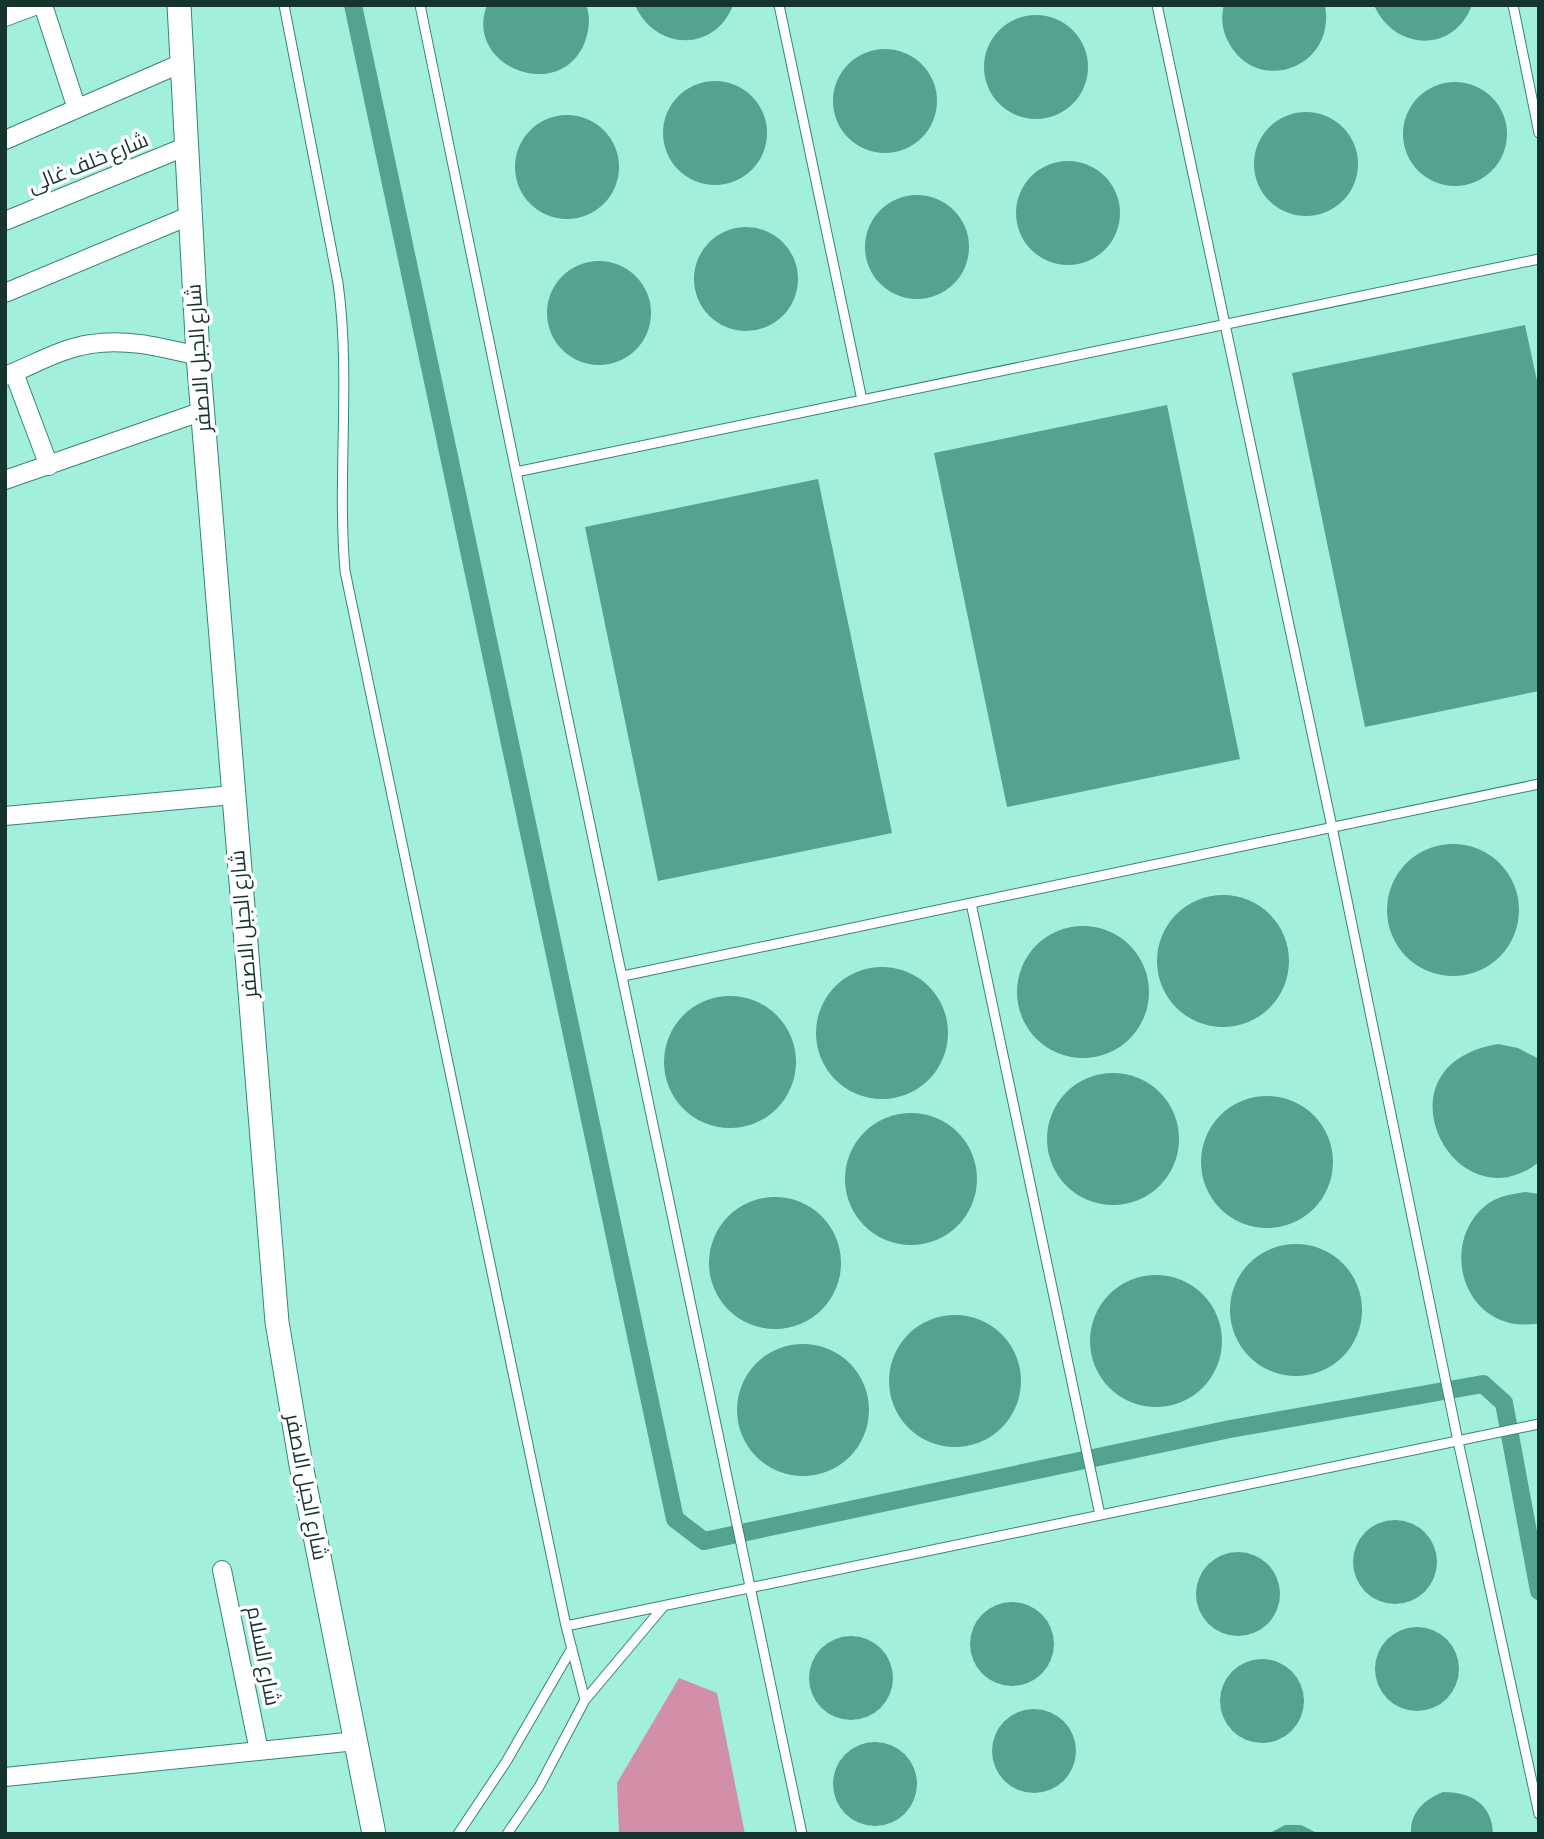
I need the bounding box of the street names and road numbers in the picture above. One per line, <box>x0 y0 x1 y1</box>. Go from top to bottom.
street label: شارع خلف غالى <box>25 129 152 199</box>
street label: شارع الجبل الاصفر <box>183 283 218 434</box>
street label: شارع الجبل الاصفر <box>227 849 264 1000</box>
street label: شارع الجبل الاصفر <box>278 1411 330 1563</box>
street label: شارع السلام <box>240 1604 283 1708</box>

